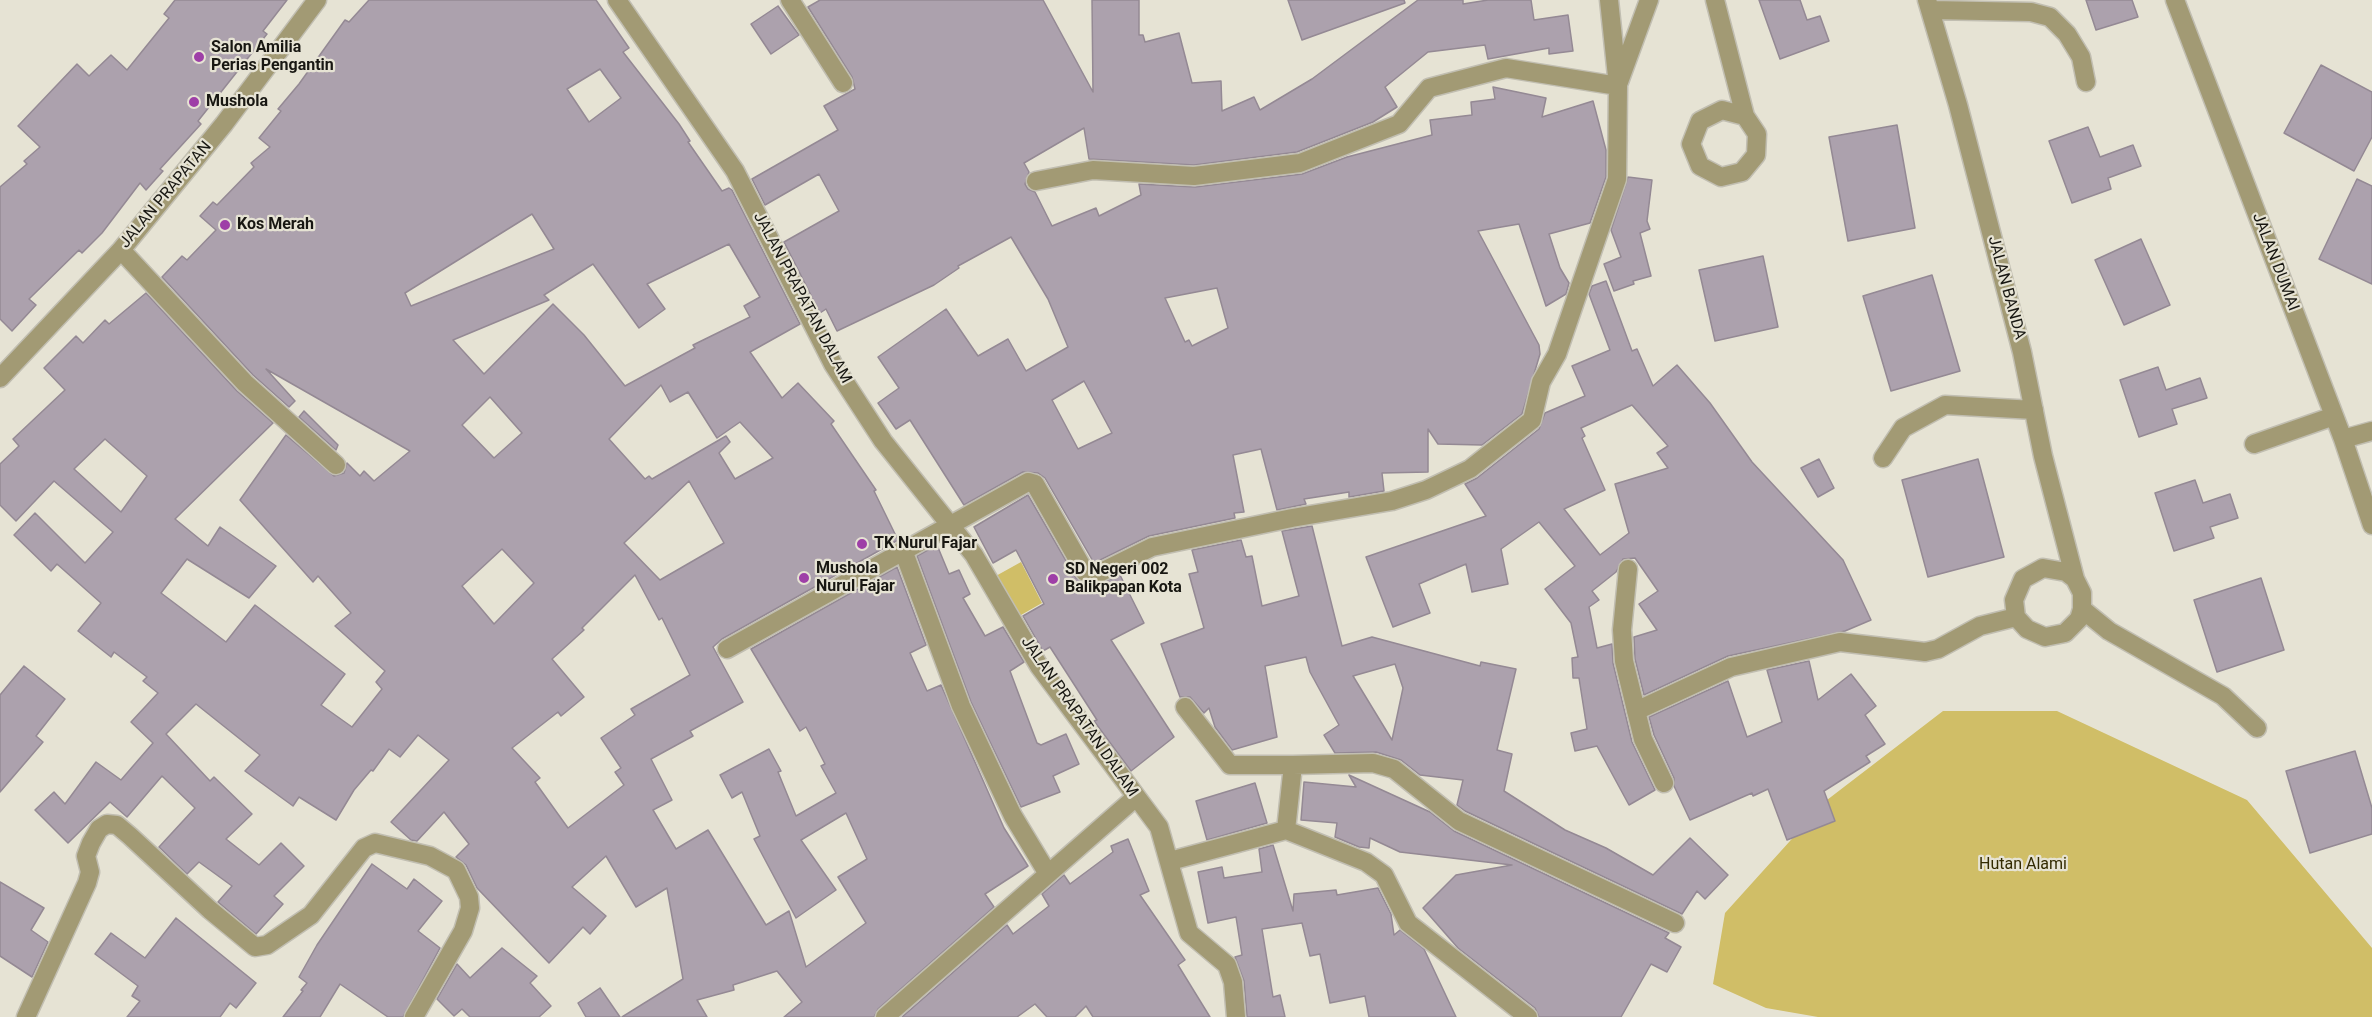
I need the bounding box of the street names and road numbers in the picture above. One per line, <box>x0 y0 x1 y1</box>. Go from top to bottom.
street label: JALAN PRAPATAN <box>116 138 216 252</box>
street label: JALAN PRAPATAN DALAM <box>749 209 855 387</box>
street label: JALAN DUMAI <box>2248 210 2302 314</box>
street label: JALAN BANDA <box>1983 234 2029 342</box>
street label: JALAN PRAPATAN DALAM <box>1016 633 1142 801</box>

